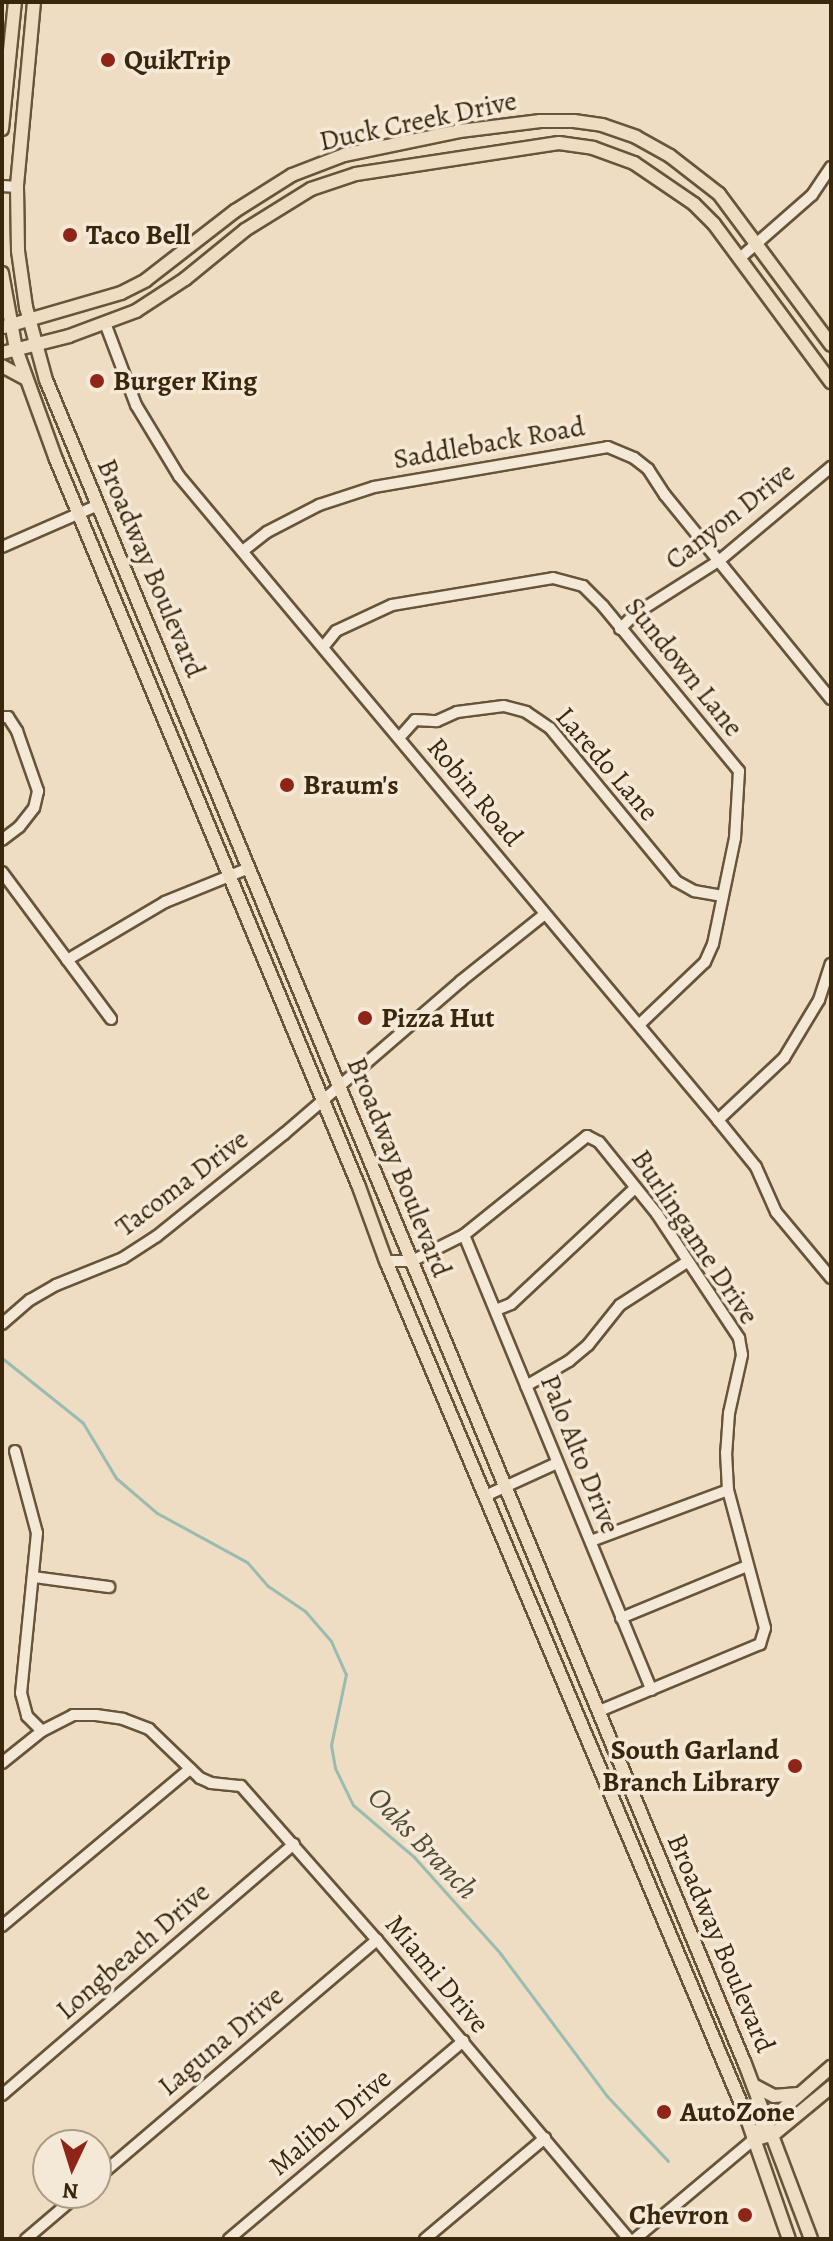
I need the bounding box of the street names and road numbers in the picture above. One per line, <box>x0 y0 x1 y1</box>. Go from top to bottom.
street label: Duck Creek Drive <box>316 84 520 158</box>
street label: Saddleback Road <box>391 410 587 476</box>
street label: Broadway Boulevard <box>90 454 212 682</box>
street label: Canyon Drive <box>659 455 801 577</box>
street label: Sundown Lane <box>618 591 750 743</box>
street label: Laredo Lane <box>548 700 666 828</box>
street label: Robin Road <box>420 731 530 853</box>
street label: Broadway Boulevard <box>340 1052 458 1282</box>
street label: Tacoma Drive <box>109 1122 255 1244</box>
street label: Burlingame Drive <box>624 1143 766 1331</box>
street label: Palo Alto Drive <box>533 1370 627 1538</box>
street label: Broadway Boulevard <box>660 1829 782 2057</box>
street label: Longbeach Drive <box>49 1875 217 2027</box>
street label: Miami Drive <box>378 1908 496 2040</box>
street label: Laguna Drive <box>152 1979 290 2103</box>
street label: Malibu Drive <box>262 2061 398 2183</box>

